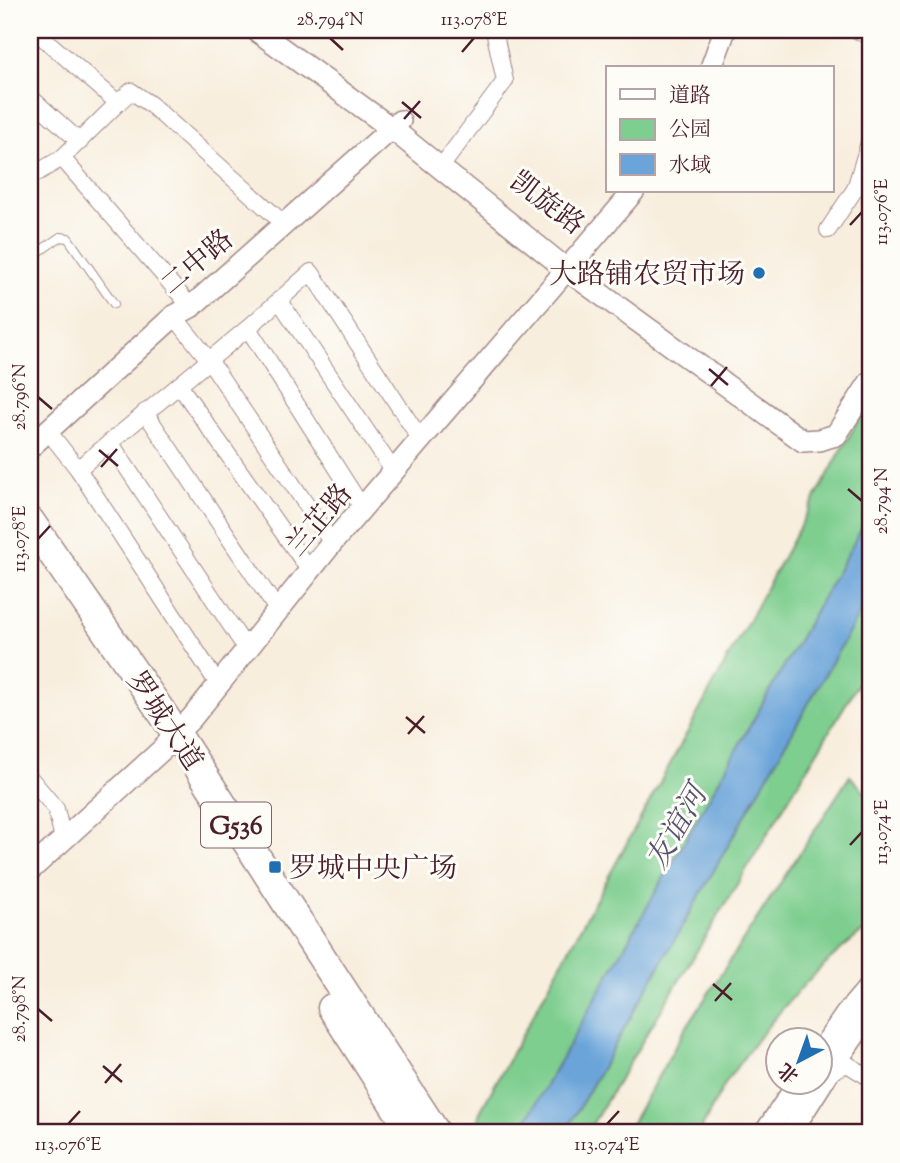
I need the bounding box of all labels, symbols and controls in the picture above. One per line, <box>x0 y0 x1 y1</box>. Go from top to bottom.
text: 28.794°N <box>296 8 364 34</box>
text: 113.078°E <box>441 8 507 34</box>
legend <box>606 66 834 192</box>
text: 道路 <box>669 82 711 112</box>
text: 公园 <box>669 116 711 146</box>
text: 水域 <box>669 152 711 182</box>
street label: 凯旋路 <box>501 163 592 246</box>
text: 113.076°E <box>870 179 896 245</box>
street label: 二中路 <box>153 221 243 306</box>
place label: 大路铺农贸市场 <box>549 256 745 296</box>
marker: 大路铺农贸市场 <box>751 265 767 281</box>
text: 28.796°N <box>8 363 34 431</box>
text: 28.794°N <box>870 467 896 535</box>
street label: 兰芷路 <box>278 476 363 566</box>
text: 113.078°E <box>8 506 34 572</box>
street label: 罗城大道 <box>116 664 211 779</box>
water label: 友谊河 <box>637 774 722 878</box>
text: 113.074°E <box>870 799 896 865</box>
road number: G536 <box>201 803 271 848</box>
place label: 罗城中央广场 <box>289 850 457 890</box>
marker: 罗城中央广场 <box>267 859 283 875</box>
text: 28.798°N <box>8 975 34 1043</box>
north arrow <box>764 1026 834 1096</box>
text: 北 <box>773 1056 806 1088</box>
text: 113.076°E <box>35 1133 101 1159</box>
text: 113.074°E <box>574 1133 640 1159</box>

